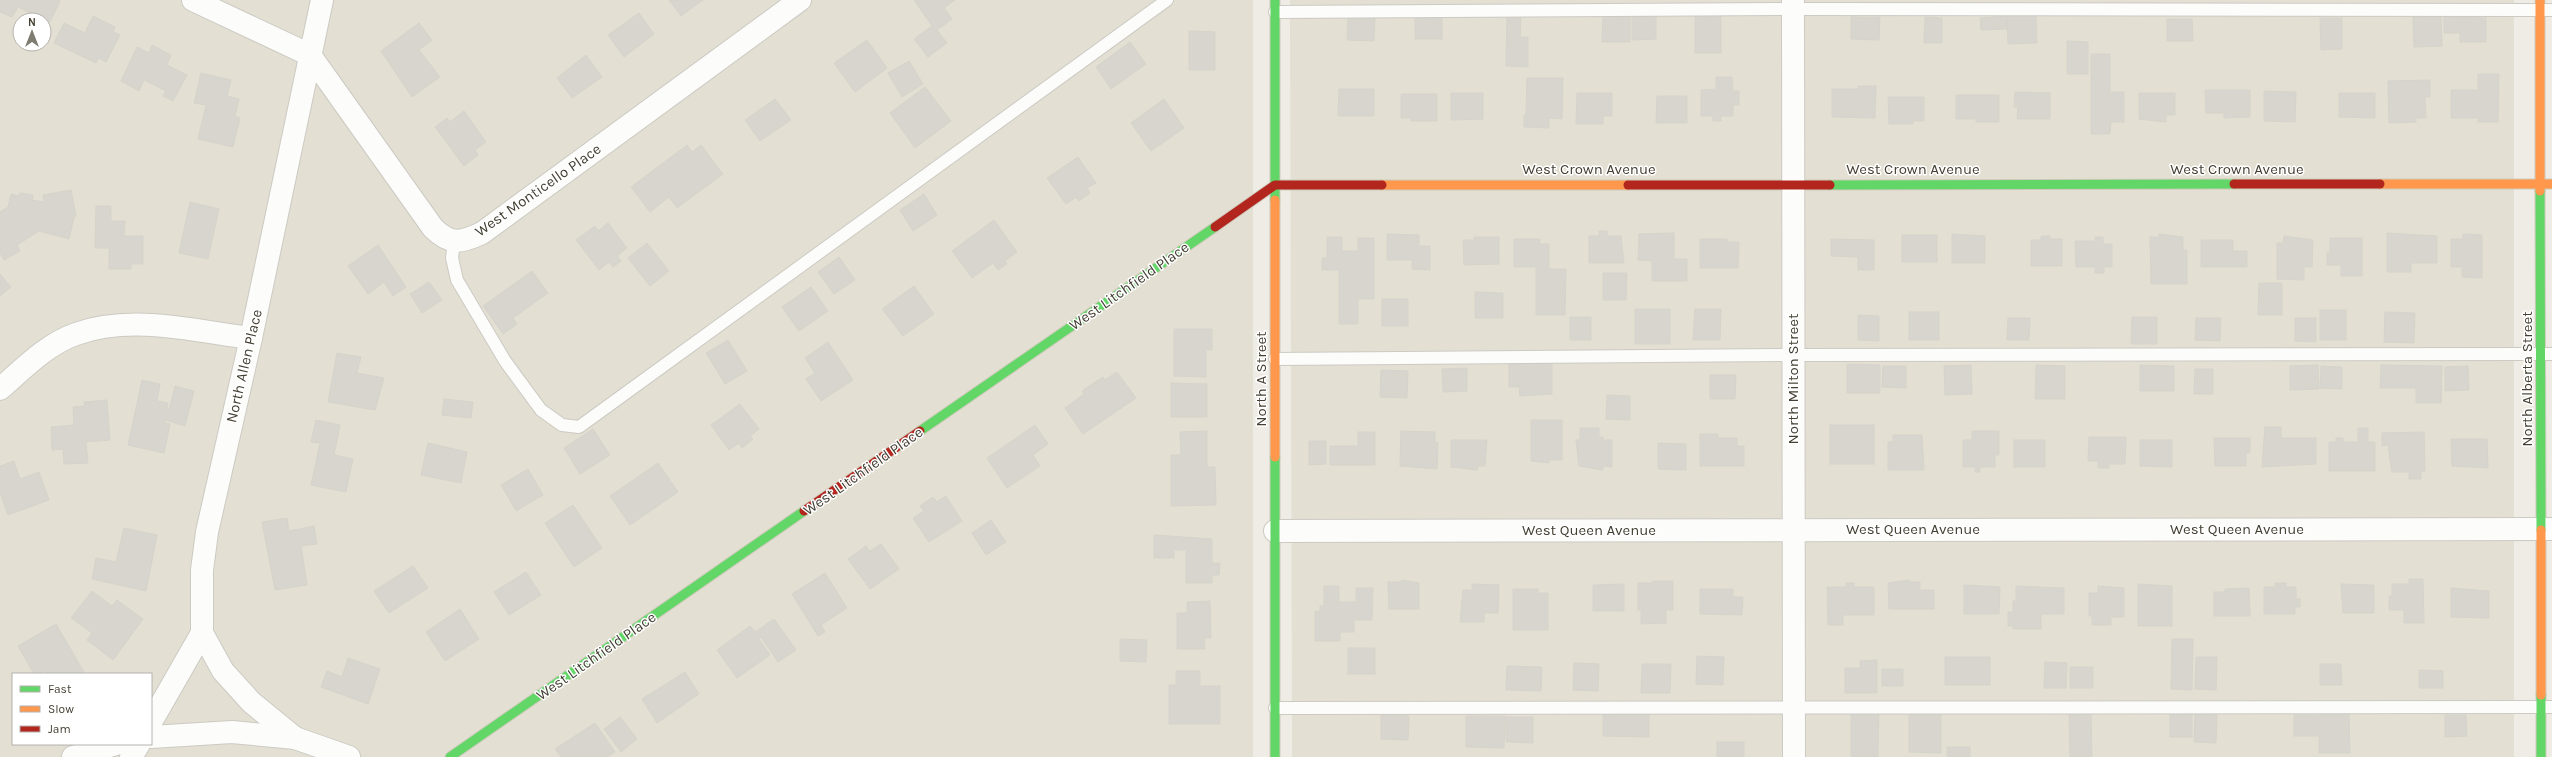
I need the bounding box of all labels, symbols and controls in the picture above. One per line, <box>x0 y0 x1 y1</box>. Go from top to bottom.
north arrow <box>12 12 52 52</box>
text: N <box>28 16 36 29</box>
street label: West Monticello Place <box>472 140 604 240</box>
street label: West Crown Avenue <box>1522 160 1656 178</box>
street label: West Crown Avenue <box>1846 160 1980 178</box>
street label: West Crown Avenue <box>2170 160 2304 178</box>
street label: West Litchfield Place <box>1066 238 1192 334</box>
street label: North Allen Place <box>222 308 266 424</box>
street label: North Alberta Street <box>2518 311 2536 447</box>
street label: North Milton Street <box>1784 313 1802 445</box>
street label: North A Street <box>1252 331 1270 427</box>
street label: West Litchfield Place <box>800 423 926 519</box>
street label: West Queen Avenue <box>1846 520 1980 538</box>
street label: West Queen Avenue <box>2170 520 2304 538</box>
street label: West Queen Avenue <box>1522 521 1656 539</box>
street label: West Litchfield Place <box>533 608 659 704</box>
legend <box>12 673 152 745</box>
text: Fast <box>48 682 72 696</box>
text: Slow <box>48 702 74 716</box>
text: Jam <box>48 722 71 736</box>

